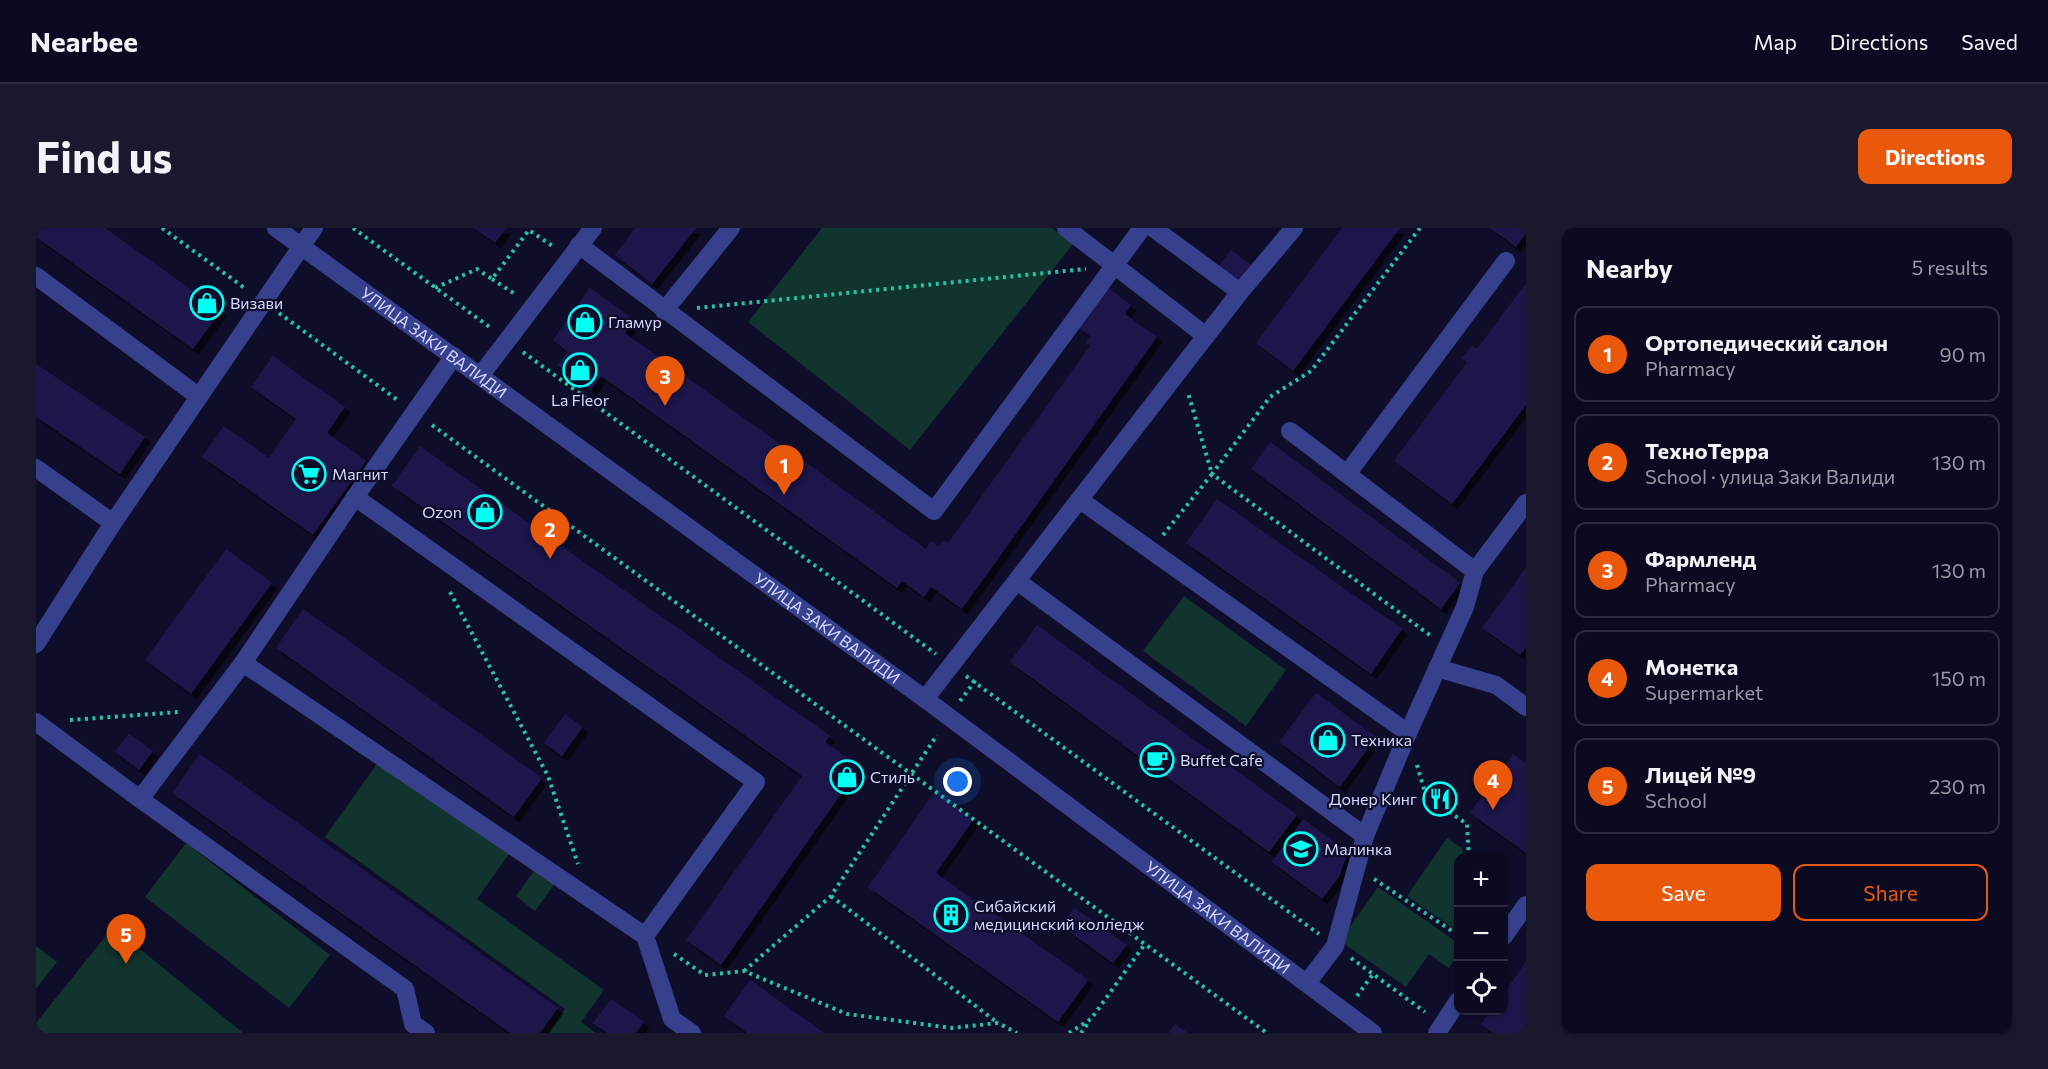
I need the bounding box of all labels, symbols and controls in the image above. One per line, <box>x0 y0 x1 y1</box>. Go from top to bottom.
text: Nearbee <box>30 24 138 58</box>
text: Map <box>1754 29 1797 54</box>
text: Directions <box>1830 29 1928 54</box>
text: Saved <box>1961 29 2018 54</box>
button: Directions <box>1858 129 2012 184</box>
text: Find us <box>36 130 172 182</box>
text: Nearby <box>1586 252 1673 283</box>
text: 5 results <box>1912 255 1988 279</box>
street label: УЛИЦА ЗАКИ ВАЛИДИ <box>357 283 511 401</box>
shop icon: Визави <box>189 285 225 321</box>
place label: Визави <box>230 293 283 312</box>
shop icon: Гламур <box>567 304 603 340</box>
place label: Гламур <box>608 312 662 331</box>
text: Ортопедический салон <box>1645 329 1888 356</box>
text: 1 <box>1603 342 1612 366</box>
text: 90 m <box>1940 342 1986 366</box>
shop icon: La Fleor <box>562 352 598 388</box>
pin: 3 <box>646 356 684 406</box>
text: Pharmacy <box>1645 356 1736 380</box>
place label: La Fleor <box>551 390 610 409</box>
text: ТехноТерра <box>1645 437 1769 464</box>
pin: 1 <box>764 446 804 495</box>
text: 2 <box>1602 450 1613 474</box>
text: 130 m <box>1932 450 1986 474</box>
supermarket icon: Магнит <box>291 456 327 492</box>
place label: Магнит <box>332 464 389 483</box>
text: School · улица Заки Валиди <box>1645 464 1895 488</box>
shop icon: Ozon <box>467 494 503 530</box>
place label: Ozon <box>422 502 462 521</box>
pin: 2 <box>530 510 570 559</box>
text: Фармленд <box>1645 545 1756 572</box>
text: 3 <box>1602 558 1613 582</box>
text: 130 m <box>1932 558 1986 582</box>
street label: УЛИЦА ЗАКИ ВАЛИДИ <box>751 568 904 687</box>
text: Pharmacy <box>1645 572 1736 596</box>
text: Монетка <box>1645 653 1738 680</box>
text: 4 <box>1601 666 1614 690</box>
text: 150 m <box>1932 666 1986 690</box>
text: Supermarket <box>1645 680 1763 704</box>
shop icon: Техника <box>1310 722 1346 758</box>
place label: Техника <box>1351 730 1412 749</box>
cafe icon: Buffet Cafe <box>1139 742 1175 778</box>
place label: Buffet Cafe <box>1180 750 1263 769</box>
shop icon: Стиль <box>829 759 865 795</box>
pin: 4 <box>1474 760 1512 810</box>
text: Лицей №9 <box>1645 761 1756 788</box>
place label: Стиль <box>870 767 915 786</box>
your location <box>943 767 972 796</box>
text: 5 <box>1602 774 1613 798</box>
text: 230 m <box>1929 774 1986 798</box>
restaurant icon: Донер Кинг <box>1422 781 1458 817</box>
text: School <box>1645 788 1707 812</box>
place label: Донер Кинг <box>1329 789 1417 808</box>
school or university icon: Малинка <box>1283 831 1319 867</box>
place label: Малинка <box>1324 839 1392 858</box>
map controls <box>1454 853 1508 1015</box>
button: + <box>1454 853 1508 907</box>
street label: УЛИЦА ЗАКИ ВАЛИДИ <box>1142 857 1294 977</box>
button: Save <box>1586 864 1781 921</box>
button: Share <box>1793 864 1988 921</box>
place label: Сибайский медицинский колледж <box>974 896 1145 933</box>
building icon: Сибайский медицинский колледж <box>933 897 969 933</box>
button: − <box>1454 907 1508 961</box>
pin: 5 <box>106 914 146 964</box>
button: locate <box>1454 961 1508 1015</box>

